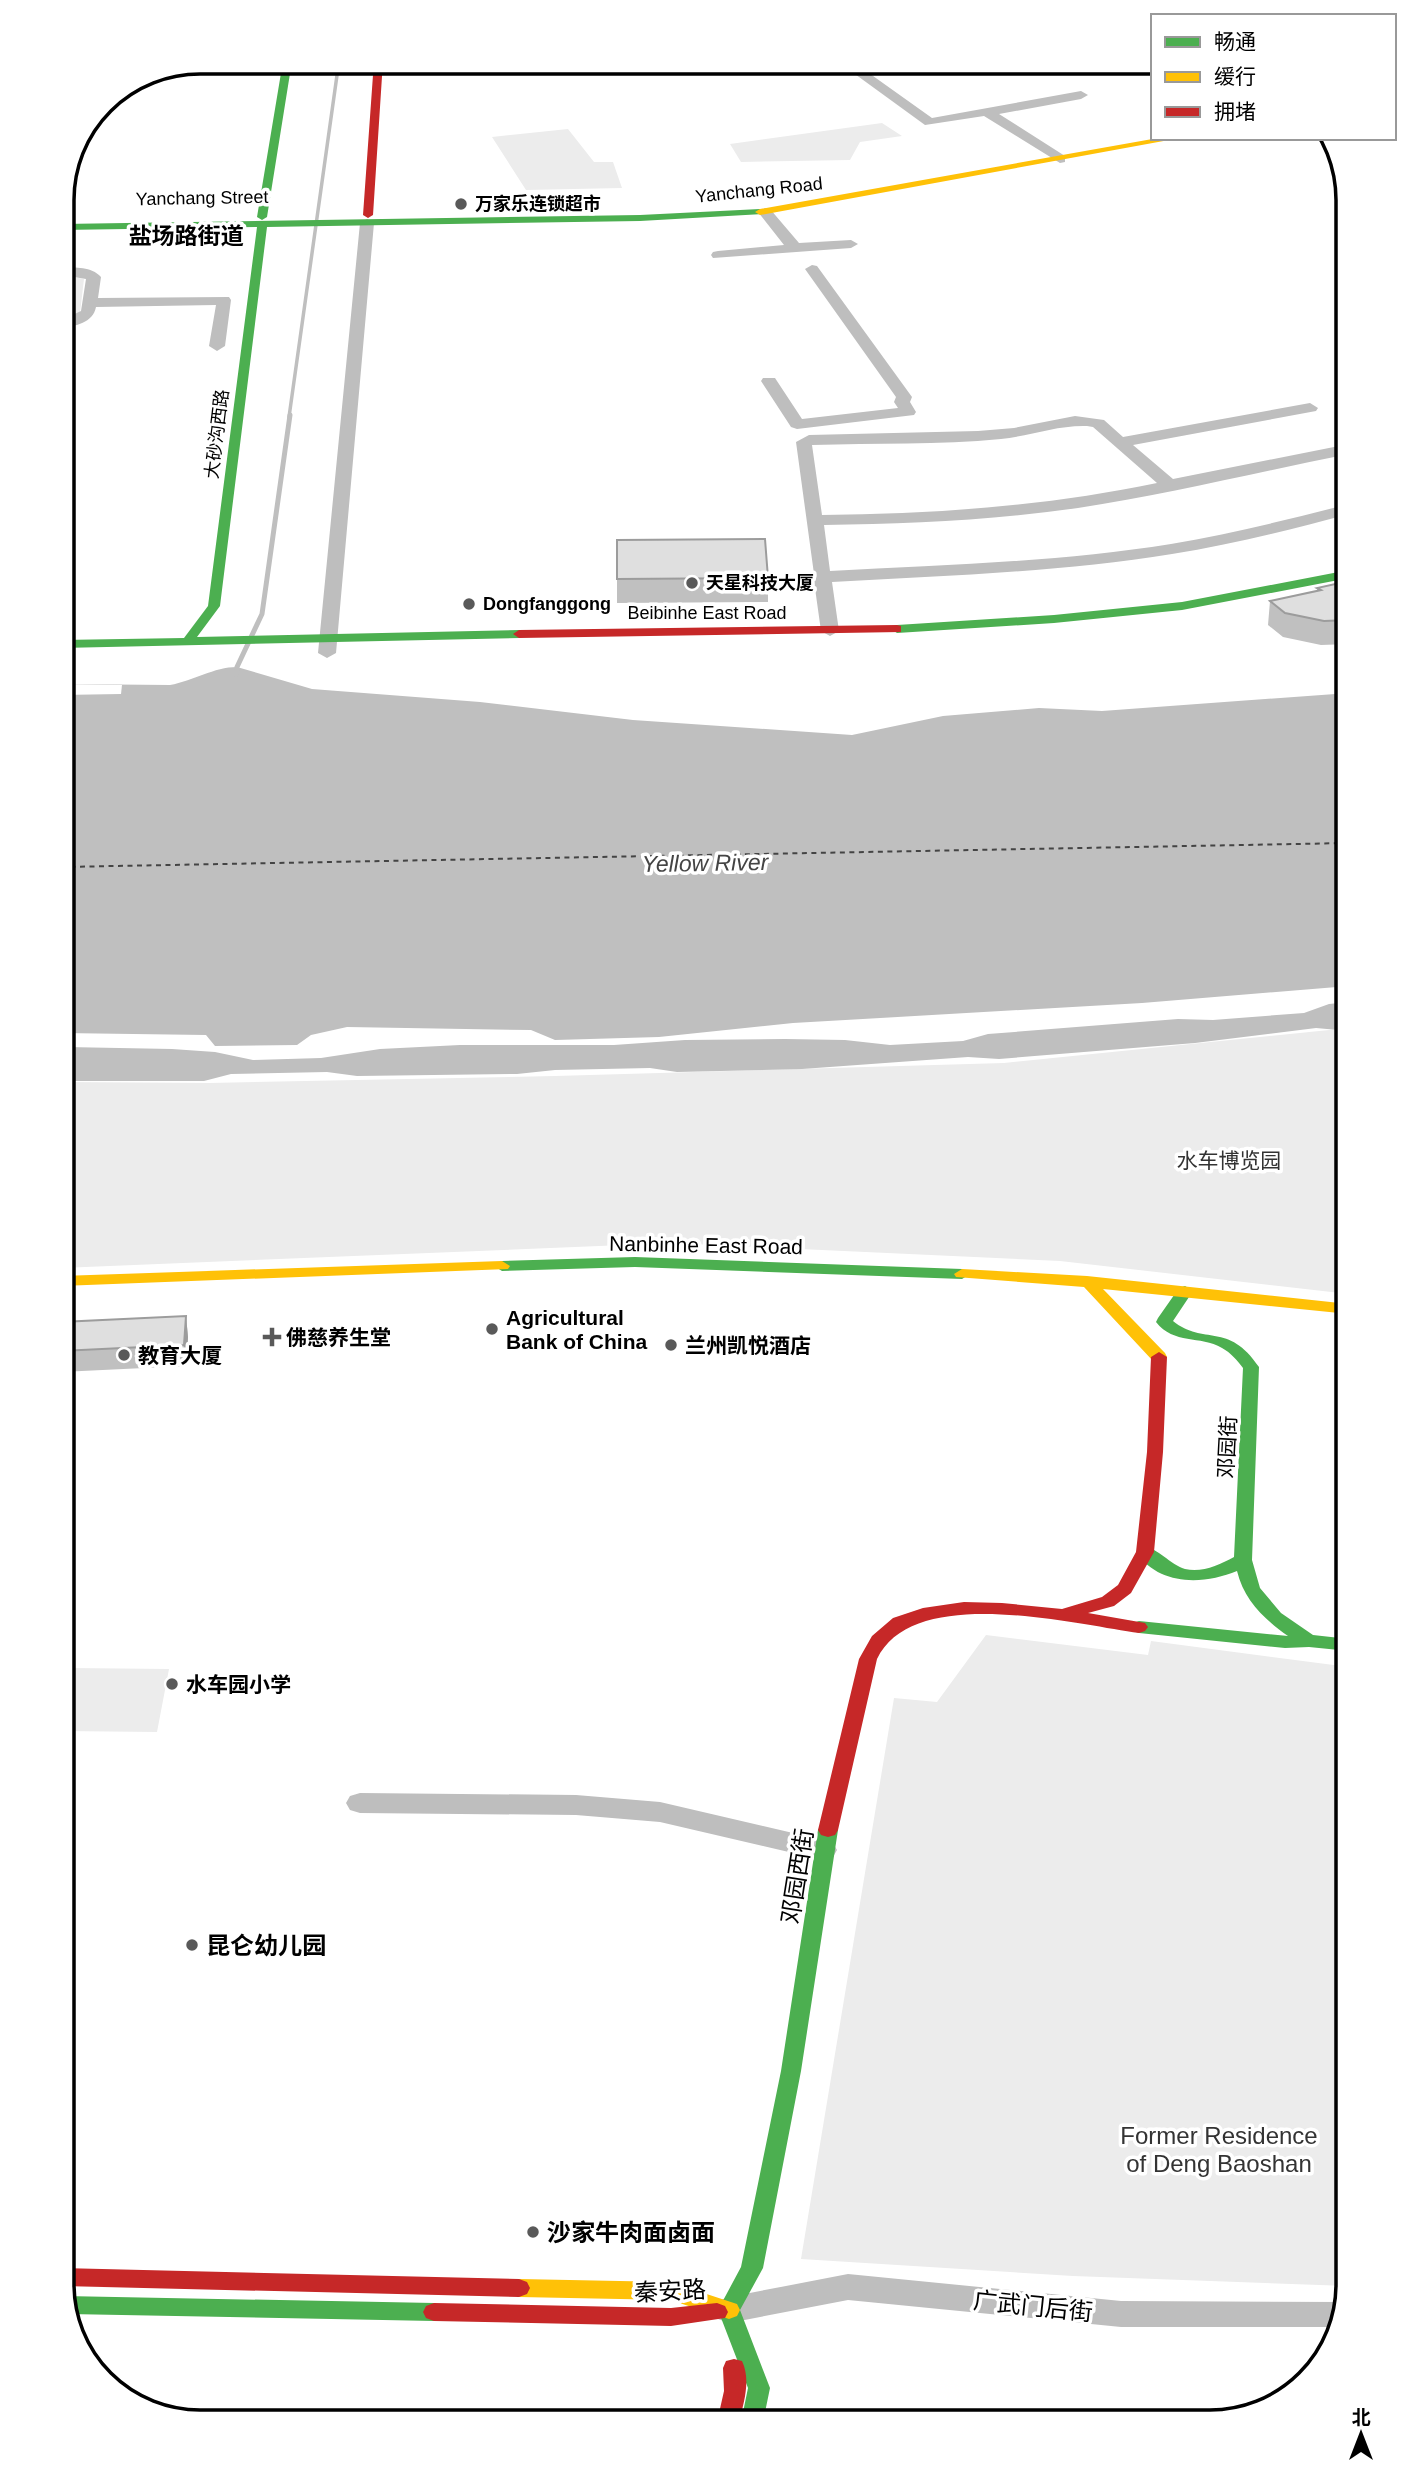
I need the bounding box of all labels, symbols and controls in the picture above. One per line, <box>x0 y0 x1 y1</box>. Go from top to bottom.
legend <box>1151 14 1396 140</box>
text: 畅通 <box>1214 30 1256 53</box>
text: 缓行 <box>1214 65 1256 88</box>
text: 拥堵 <box>1214 100 1256 123</box>
street label: Yanchang Road <box>694 173 824 207</box>
street label: Yanchang Street <box>135 187 269 209</box>
place label: 万家乐连锁超市 <box>475 194 601 214</box>
marker: 万家乐连锁超市 <box>453 196 469 212</box>
district label: 盐场路街道 <box>129 223 244 249</box>
street label: 大砂沟西路 <box>202 388 232 480</box>
place label: 天星科技大厦 <box>706 573 814 593</box>
marker: 天星科技大厦 <box>684 575 700 591</box>
place label: Dongfanggong <box>483 594 611 614</box>
marker: Dongfanggong <box>461 596 477 612</box>
street label: Beibinhe East Road <box>627 603 787 623</box>
water label: Yellow River <box>642 849 770 877</box>
park label: 水车博览园 <box>1177 1149 1282 1172</box>
street label: Nanbinhe East Road <box>609 1232 803 1258</box>
place label: Agricultural Bank of China <box>506 1306 647 1353</box>
marker: Agricultural Bank of China <box>484 1321 500 1337</box>
place label: 佛慈养生堂 <box>286 1326 391 1349</box>
marker: 佛慈养生堂 <box>264 1329 280 1345</box>
place label: 兰州凯悦酒店 <box>685 1334 811 1357</box>
marker: 兰州凯悦酒店 <box>663 1337 679 1353</box>
place label: 教育大厦 <box>138 1344 222 1367</box>
marker: 教育大厦 <box>116 1347 132 1363</box>
street label: 邓园街 <box>1214 1415 1240 1479</box>
place label: 水车园小学 <box>186 1673 291 1696</box>
marker: 水车园小学 <box>164 1676 180 1692</box>
street label: 邓园西街 <box>776 1826 818 1926</box>
place label: 昆仑幼儿园 <box>206 1932 326 1959</box>
marker: 昆仑幼儿园 <box>184 1937 200 1953</box>
park label: Former Residence of Deng Baoshan <box>1120 2122 1318 2177</box>
place label: 沙家牛肉面卤面 <box>547 2219 715 2246</box>
marker: 沙家牛肉面卤面 <box>525 2224 541 2240</box>
street label: 秦安路 <box>633 2276 707 2306</box>
street label: 广武门后街 <box>972 2286 1094 2326</box>
north arrow <box>1326 2399 1396 2469</box>
text: 北 <box>1351 2407 1371 2428</box>

